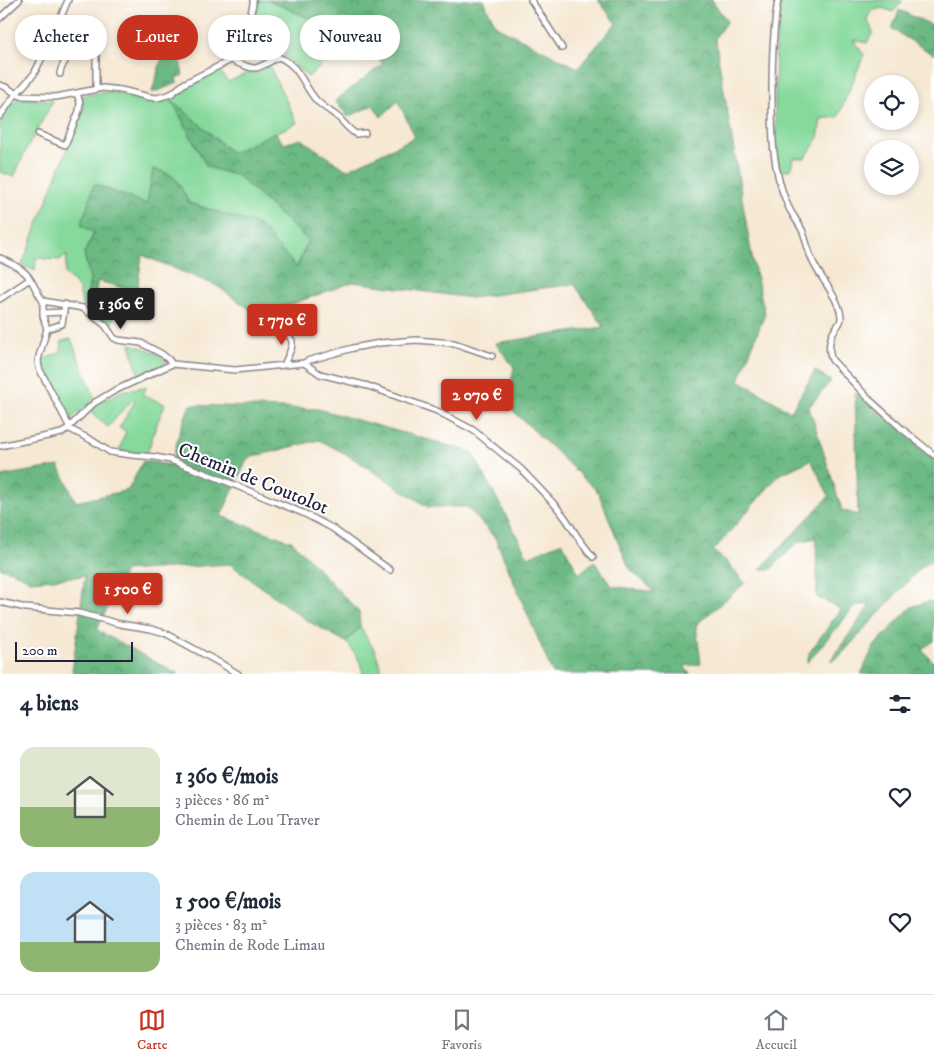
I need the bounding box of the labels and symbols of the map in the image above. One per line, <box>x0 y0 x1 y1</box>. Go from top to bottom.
pin: 1 360 € <box>75 288 167 330</box>
pin: 1 770 € <box>236 304 328 346</box>
pin: 2 070 € <box>431 378 523 421</box>
street label: Chemin de Coutolot <box>174 437 332 521</box>
pin: 1 500 € <box>82 572 174 615</box>
scale bar <box>15 639 132 662</box>

